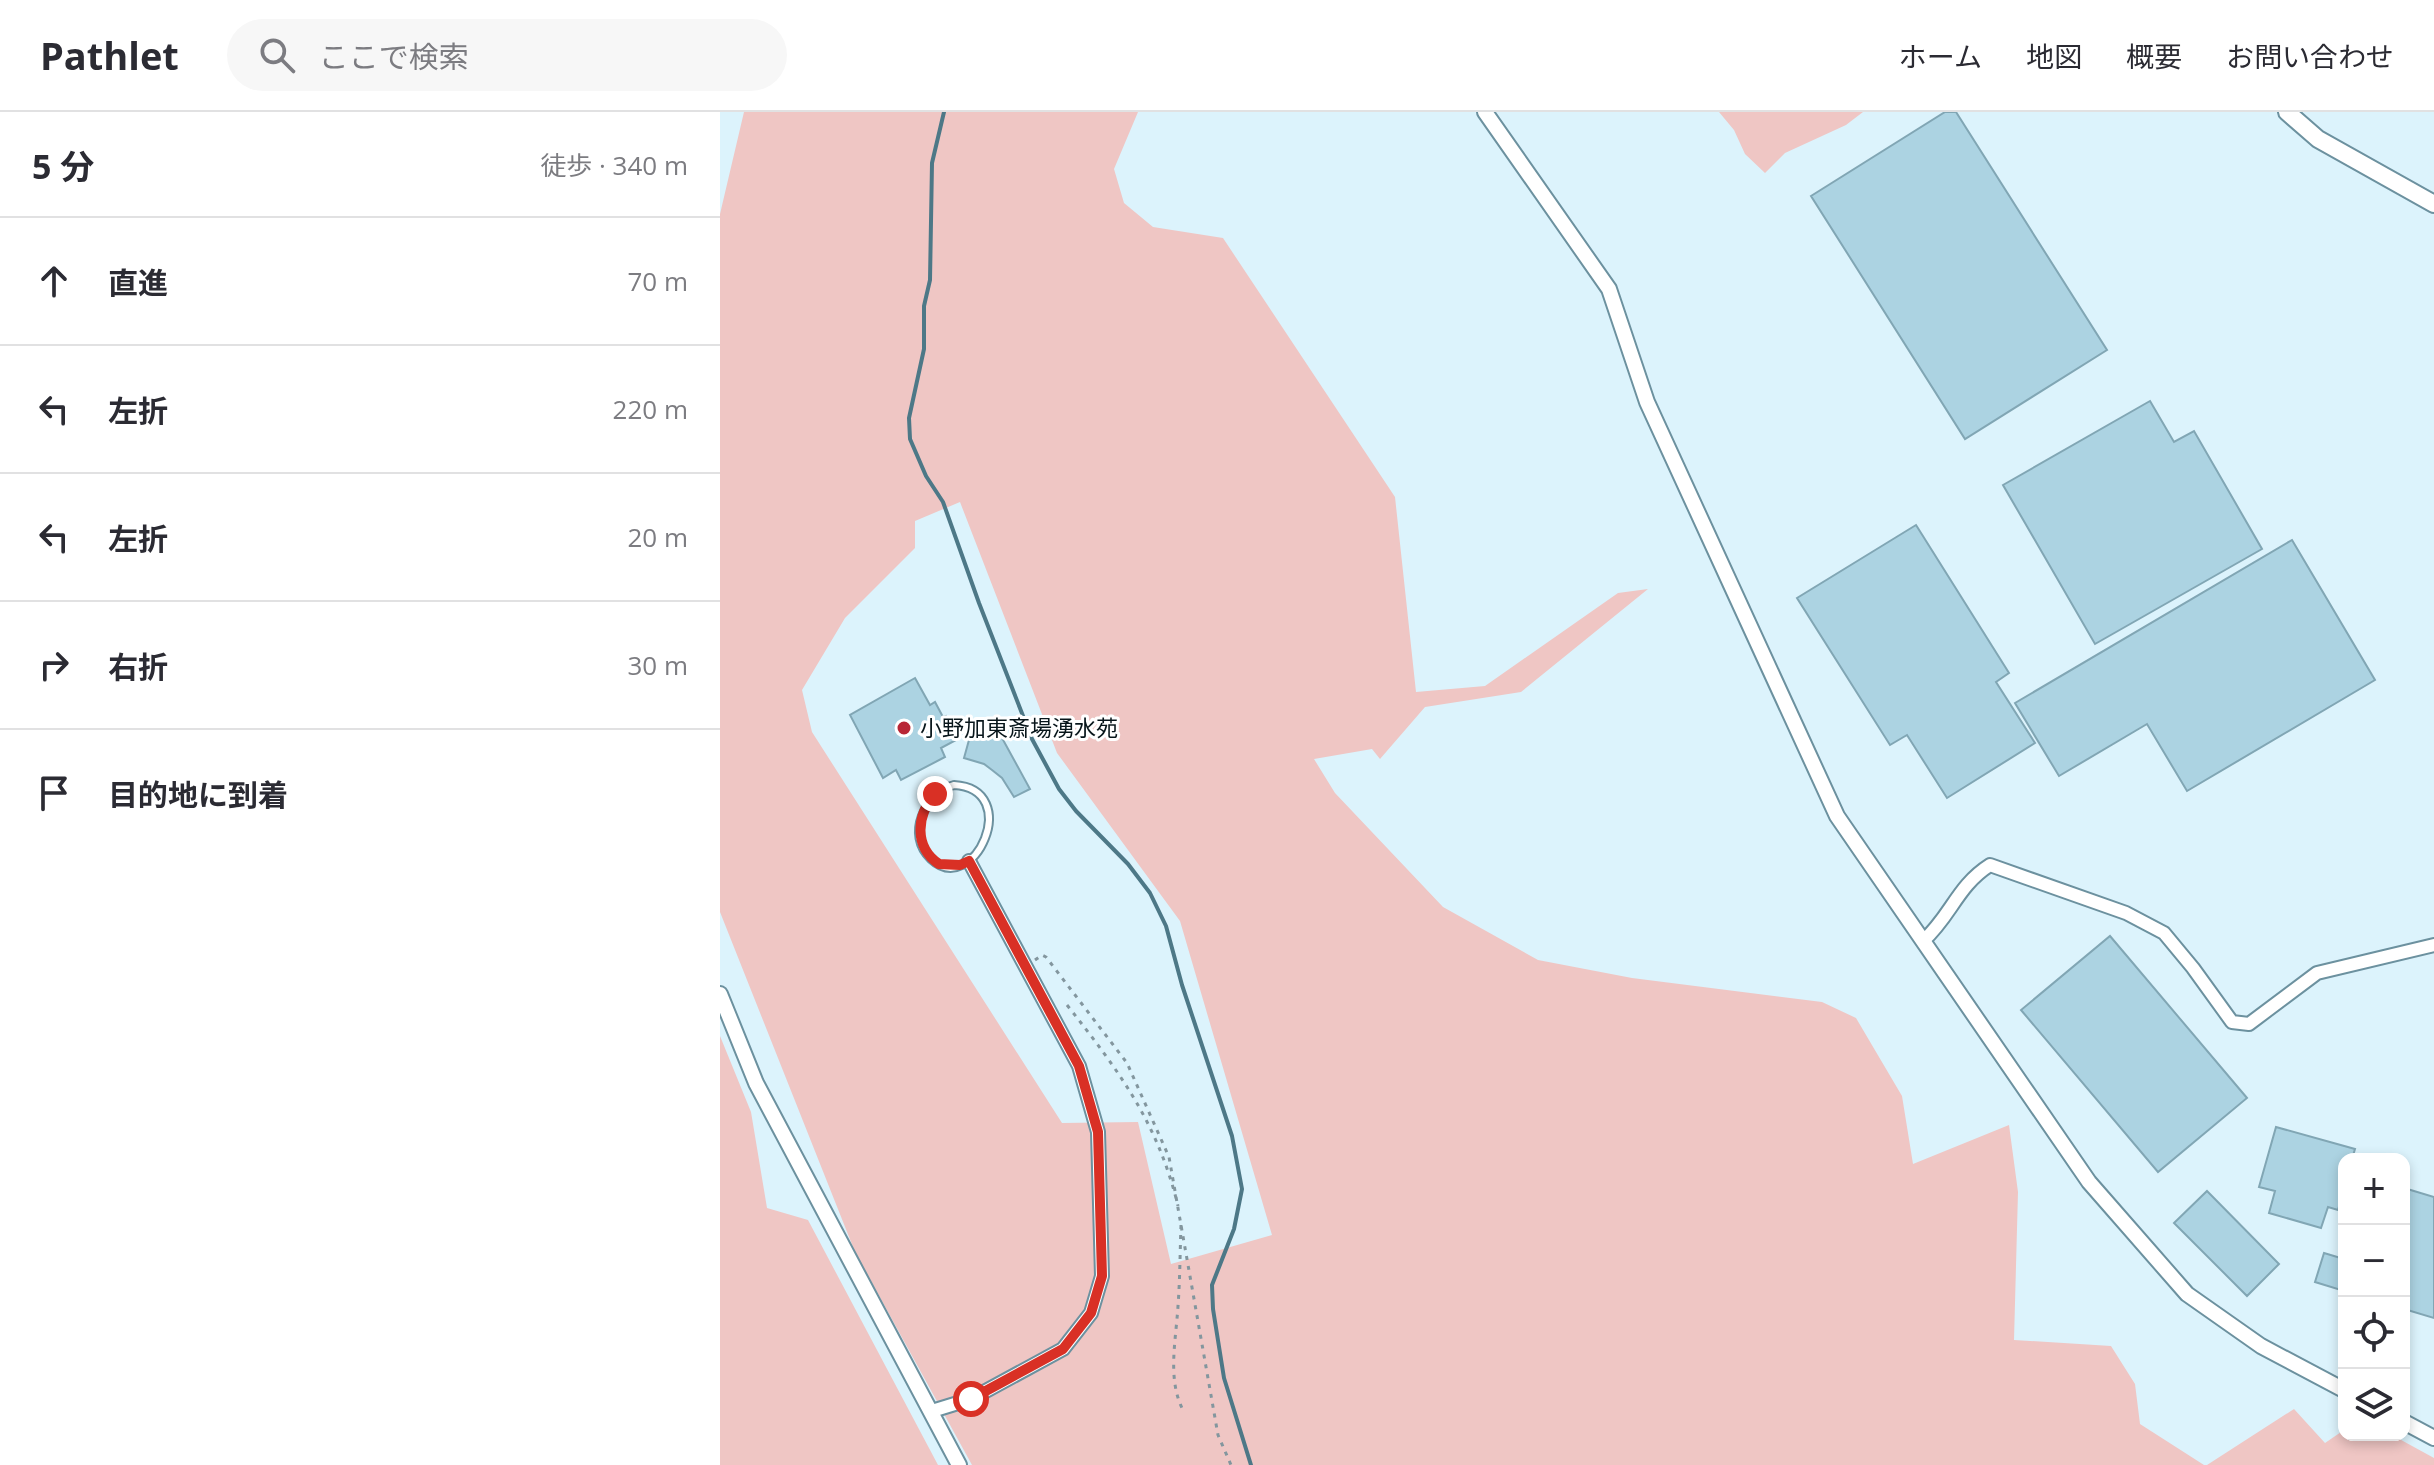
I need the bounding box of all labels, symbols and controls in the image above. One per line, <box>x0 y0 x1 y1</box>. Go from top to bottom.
search box <box>227 19 787 91</box>
text: Pathlet <box>40 29 179 81</box>
icon: search <box>255 33 299 77</box>
text: ここで検索 <box>319 36 469 77</box>
text: ホーム <box>1899 37 1982 75</box>
text: 地図 <box>2026 37 2082 75</box>
text: 概要 <box>2126 37 2182 75</box>
text: お問い合わせ <box>2226 37 2394 75</box>
text: 5 分 <box>32 143 94 189</box>
text: 徒歩 · 340 m <box>540 147 688 183</box>
icon: ahead <box>32 259 76 303</box>
text: 直進 <box>108 262 168 303</box>
text: 70 m <box>627 263 688 299</box>
icon: left <box>32 387 76 431</box>
text: 左折 <box>108 390 168 431</box>
text: 220 m <box>613 391 688 427</box>
icon: left <box>32 515 76 559</box>
text: 左折 <box>108 518 168 559</box>
text: 20 m <box>627 519 688 555</box>
icon: right <box>32 643 76 687</box>
text: 右折 <box>108 646 168 687</box>
text: 30 m <box>627 647 688 683</box>
place label: 小野加東斎場湧水苑 <box>920 712 1118 742</box>
marker: 小野加東斎場湧水苑 <box>895 719 913 737</box>
icon: arrive <box>32 771 76 815</box>
text: 目的地に到着 <box>108 774 288 815</box>
route end <box>917 776 953 812</box>
map controls <box>2338 1153 2410 1441</box>
button: + <box>2338 1153 2410 1225</box>
button: − <box>2338 1225 2410 1297</box>
button: locate <box>2338 1297 2410 1369</box>
button: layers <box>2338 1369 2410 1441</box>
route start <box>953 1381 989 1417</box>

